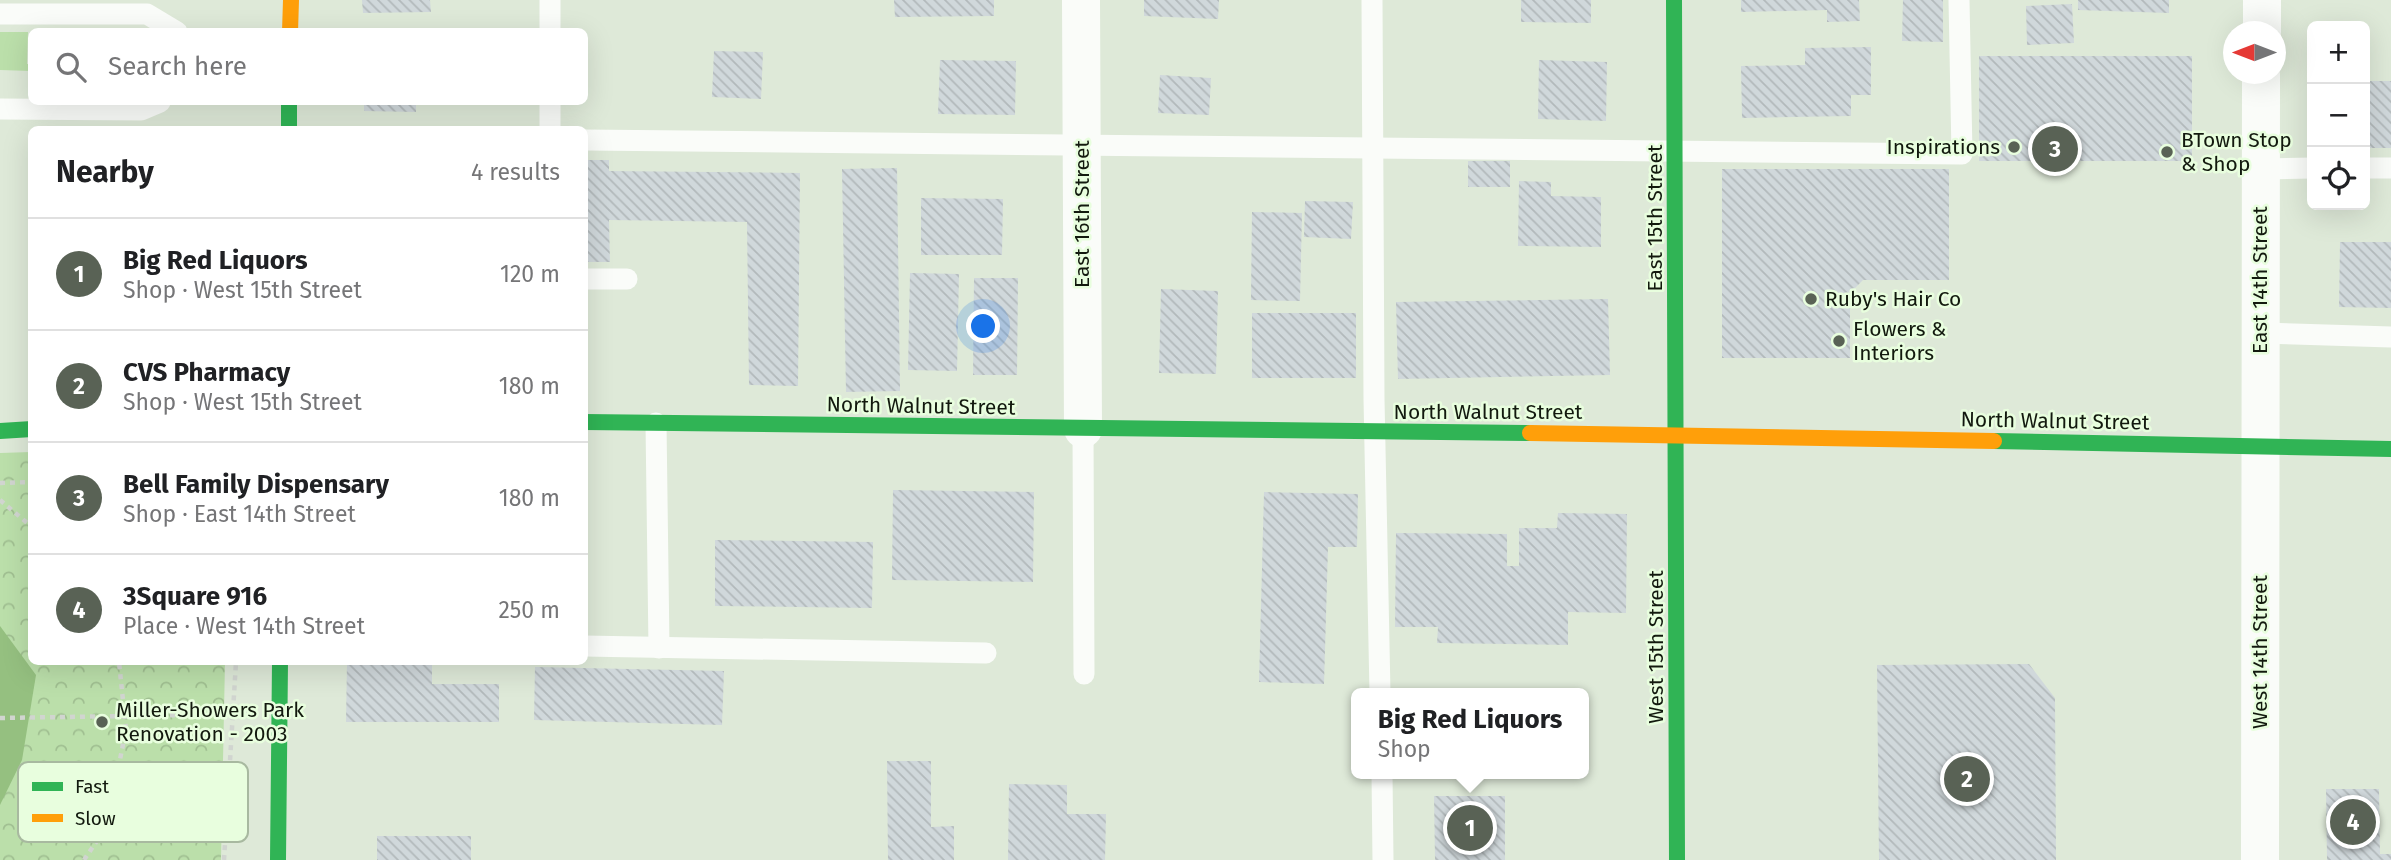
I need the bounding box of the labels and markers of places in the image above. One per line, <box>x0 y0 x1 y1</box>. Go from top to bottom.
pin: 3 <box>2032 123 2078 175</box>
place label: BTown Stop & Shop <box>2181 127 2292 177</box>
place label: Inspirations <box>1887 134 2000 160</box>
marker: Inspirations <box>2006 139 2022 155</box>
marker: BTown Stop & Shop <box>2159 144 2175 160</box>
place label: Ruby's Hair Co <box>1825 286 1961 312</box>
marker: Ruby's Hair Co <box>1803 291 1819 307</box>
place label: Flowers & Interiors <box>1853 316 1946 366</box>
marker: Flowers & Interiors <box>1831 333 1847 349</box>
place label: Miller-Showers Park Renovation - 2003 <box>116 697 304 747</box>
marker: Miller-Showers Park Renovation - 2003 <box>94 714 110 730</box>
pin: 2 <box>1944 753 1990 805</box>
pin: 4 <box>2330 796 2376 848</box>
pin: 1 <box>1447 802 1493 854</box>

